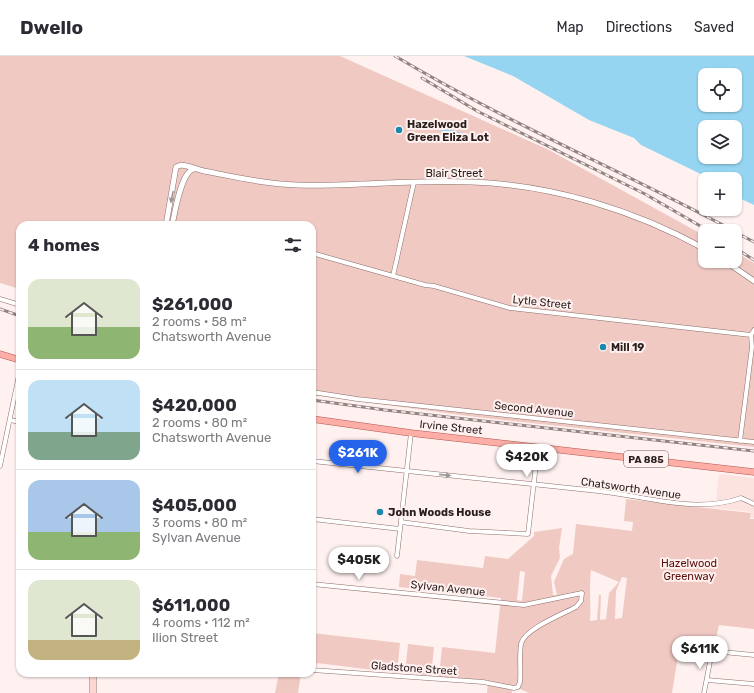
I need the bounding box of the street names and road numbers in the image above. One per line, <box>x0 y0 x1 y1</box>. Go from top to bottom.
street label: Blair Street <box>425 167 483 180</box>
street label: Lytle Street <box>512 293 573 312</box>
street label: Second Avenue <box>494 399 574 420</box>
street label: Irvine Street <box>419 418 484 437</box>
road number: PA 885 <box>624 451 668 467</box>
street label: Chatsworth Avenue <box>580 475 682 502</box>
street label: Sylvan Avenue <box>410 578 486 599</box>
street label: Gladstone Street <box>370 659 458 678</box>

